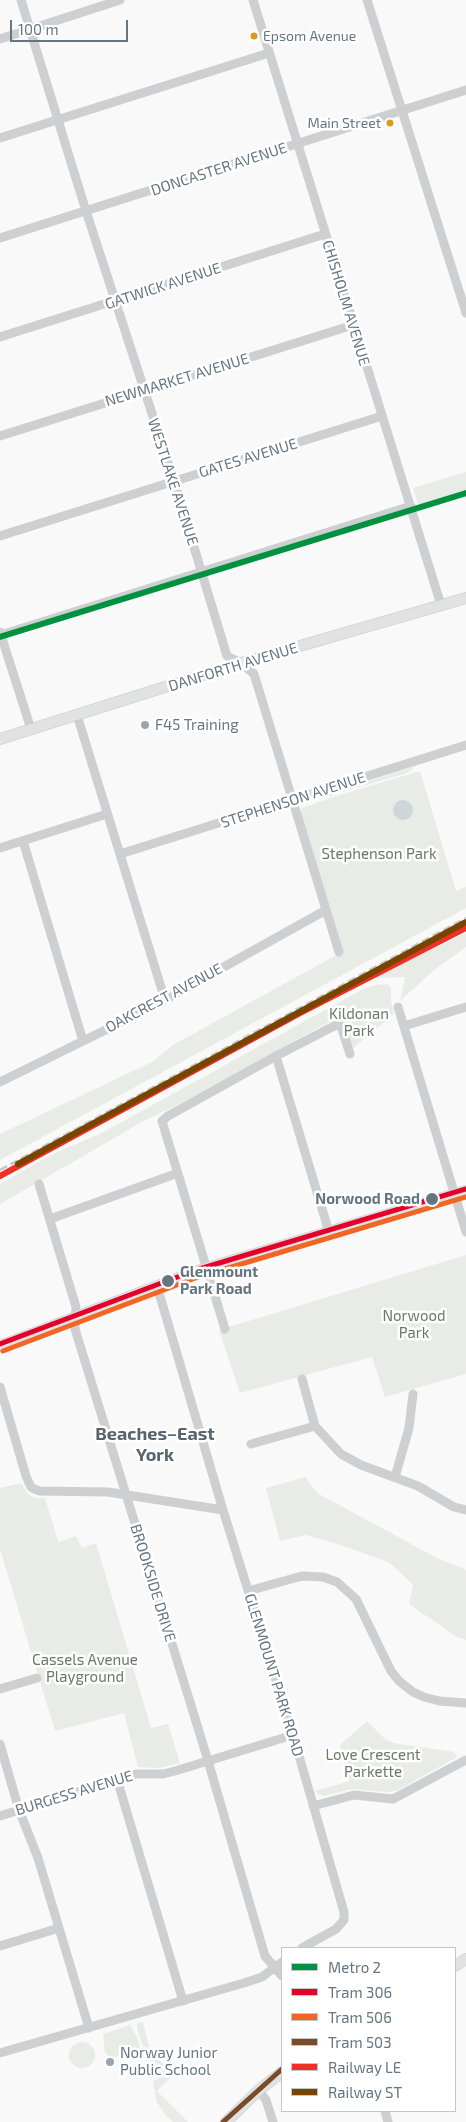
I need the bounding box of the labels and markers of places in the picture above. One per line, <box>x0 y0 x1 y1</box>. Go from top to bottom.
place label: Epsom Avenue <box>263 28 356 44</box>
marker: Epsom Avenue <box>249 31 259 41</box>
place label: Main Street <box>307 115 381 131</box>
marker: Main Street <box>385 118 395 128</box>
place label: F45 Training <box>155 716 239 734</box>
marker: F45 Training <box>139 719 151 731</box>
place label: Norwood Road <box>315 1190 420 1208</box>
marker: Norwood Road <box>424 1191 440 1207</box>
place label: Glenmount Park Road <box>180 1263 258 1298</box>
marker: Glenmount Park Road <box>160 1273 176 1289</box>
place label: Norway Junior Public School <box>120 2044 218 2079</box>
marker: Norway Junior Public School <box>104 2056 116 2068</box>

